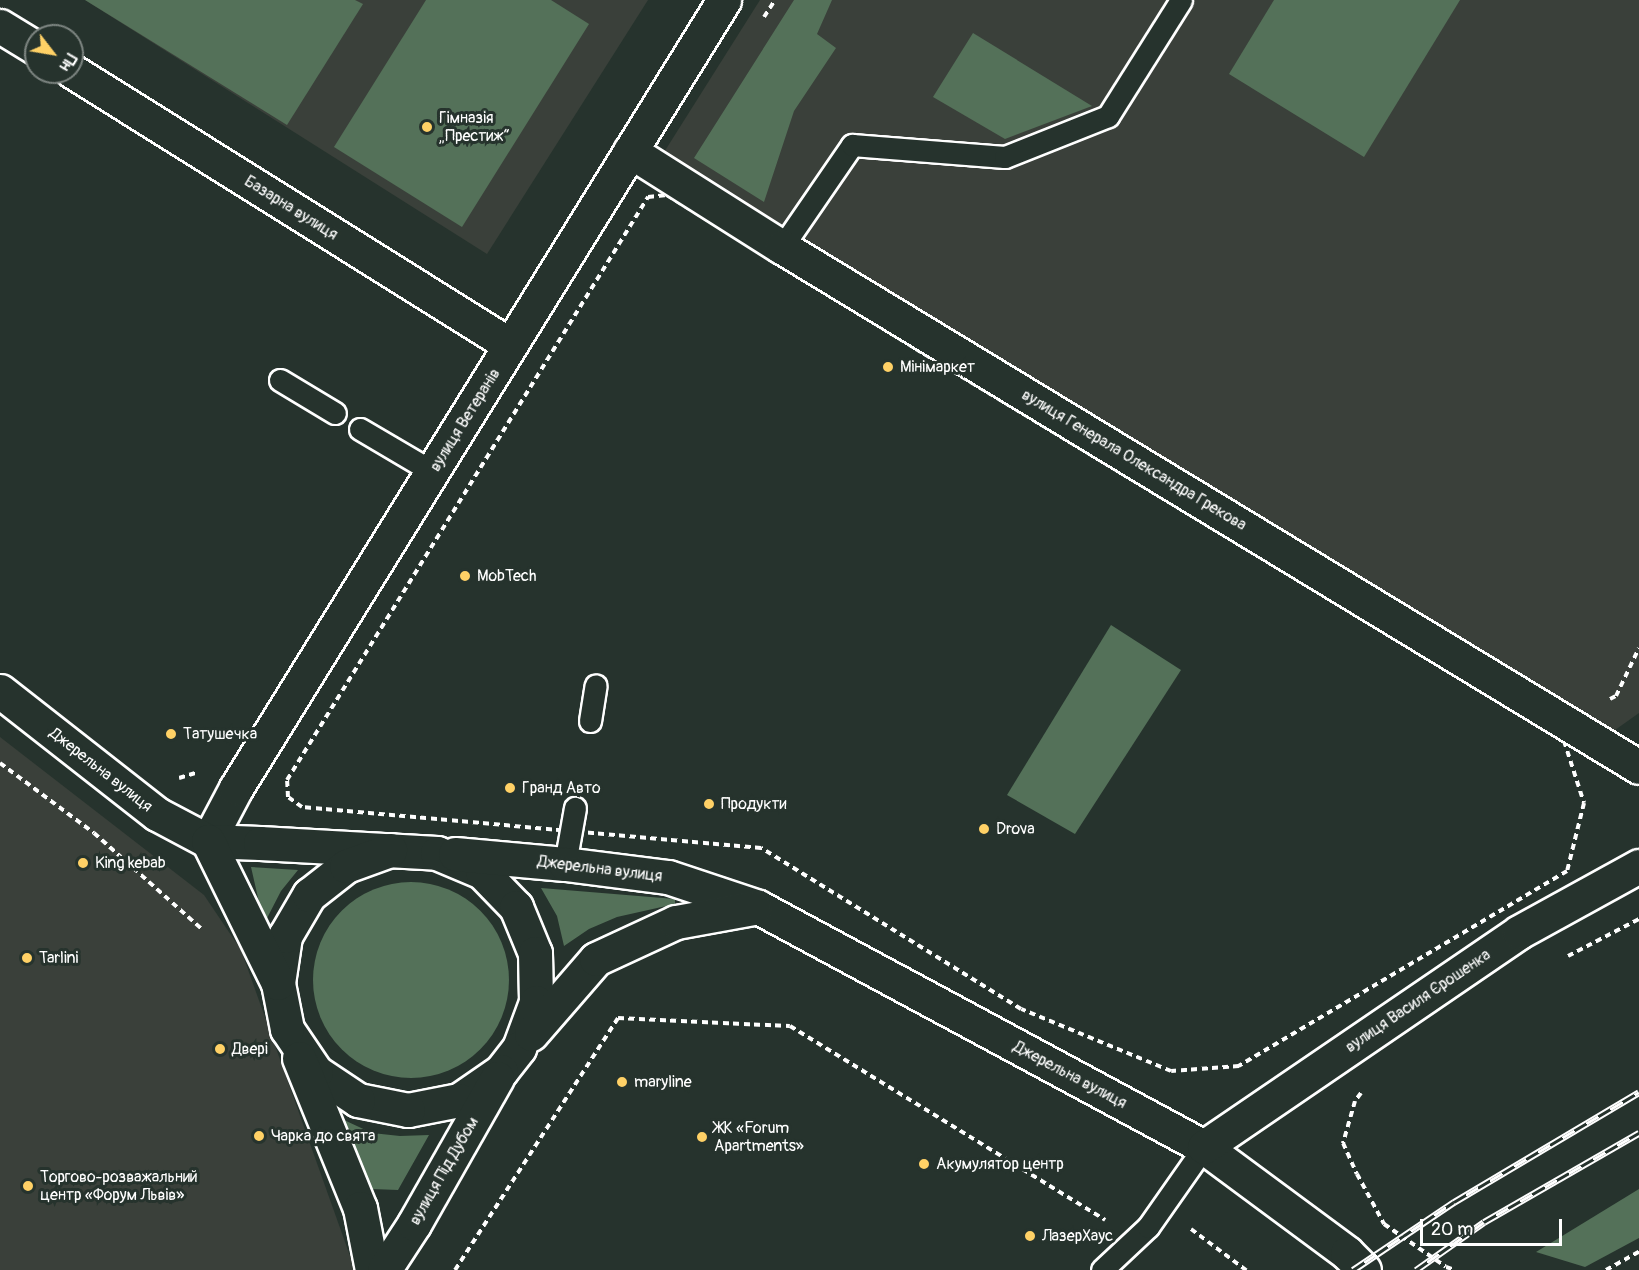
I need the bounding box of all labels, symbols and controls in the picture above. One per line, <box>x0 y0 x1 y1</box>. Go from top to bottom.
north arrow <box>24 24 84 84</box>
text: Пн <box>55 50 81 75</box>
place label: Гімназія „Престиж“ <box>439 108 510 146</box>
marker: Гімназія „Престиж“ <box>420 120 434 134</box>
street label: Базарна вулиця <box>241 172 341 244</box>
place label: Мінімаркет <box>900 357 975 377</box>
marker: Мінімаркет <box>881 360 895 374</box>
street label: вулиця Ветеранів <box>426 365 504 475</box>
street label: вулиця Генерала Олександра Грекова <box>1018 385 1250 535</box>
place label: MobTech <box>477 566 536 586</box>
marker: MobTech <box>458 569 472 583</box>
street label: Джерельна вулиця <box>46 724 156 816</box>
place label: Татушечка <box>183 724 257 744</box>
marker: Татушечка <box>164 727 178 741</box>
place label: Гранд Авто <box>522 778 601 798</box>
marker: Гранд Авто <box>503 781 517 795</box>
place label: Продукти <box>721 794 787 814</box>
marker: Продукти <box>702 797 716 811</box>
place label: Drova <box>996 819 1035 839</box>
marker: Drova <box>977 822 991 836</box>
street label: Джерельна вулиця <box>536 852 664 886</box>
place label: King kebab <box>95 853 166 873</box>
marker: King kebab <box>76 856 90 870</box>
street label: вулиця Василя Єрошенка <box>1342 945 1494 1057</box>
place label: Tarlini <box>39 948 78 968</box>
marker: Tarlini <box>20 951 34 965</box>
street label: Джерельна вулиця <box>1010 1037 1130 1113</box>
place label: Двері <box>232 1039 268 1059</box>
marker: Двері <box>213 1042 227 1056</box>
place label: maryline <box>634 1072 692 1092</box>
marker: maryline <box>615 1075 629 1089</box>
street label: вулиця Під Дубом <box>405 1114 483 1228</box>
place label: ЖК «Forum Apartments» <box>714 1118 804 1156</box>
place label: Чарка до свята <box>271 1126 375 1146</box>
marker: Чарка до свята <box>252 1129 266 1143</box>
marker: ЖК «Forum Apartments» <box>695 1130 709 1144</box>
place label: Акумулятор центр <box>936 1154 1064 1174</box>
marker: Акумулятор центр <box>917 1157 931 1171</box>
place label: Торгово-розважальний центр «Форум Львів» <box>40 1167 198 1205</box>
marker: Торгово-розважальний центр «Форум Львів» <box>21 1179 35 1193</box>
scale bar <box>1423 1207 1566 1245</box>
text: 20 m <box>1431 1218 1473 1241</box>
place label: ЛазерХаус <box>1042 1226 1113 1246</box>
marker: ЛазерХаус <box>1023 1229 1037 1243</box>

